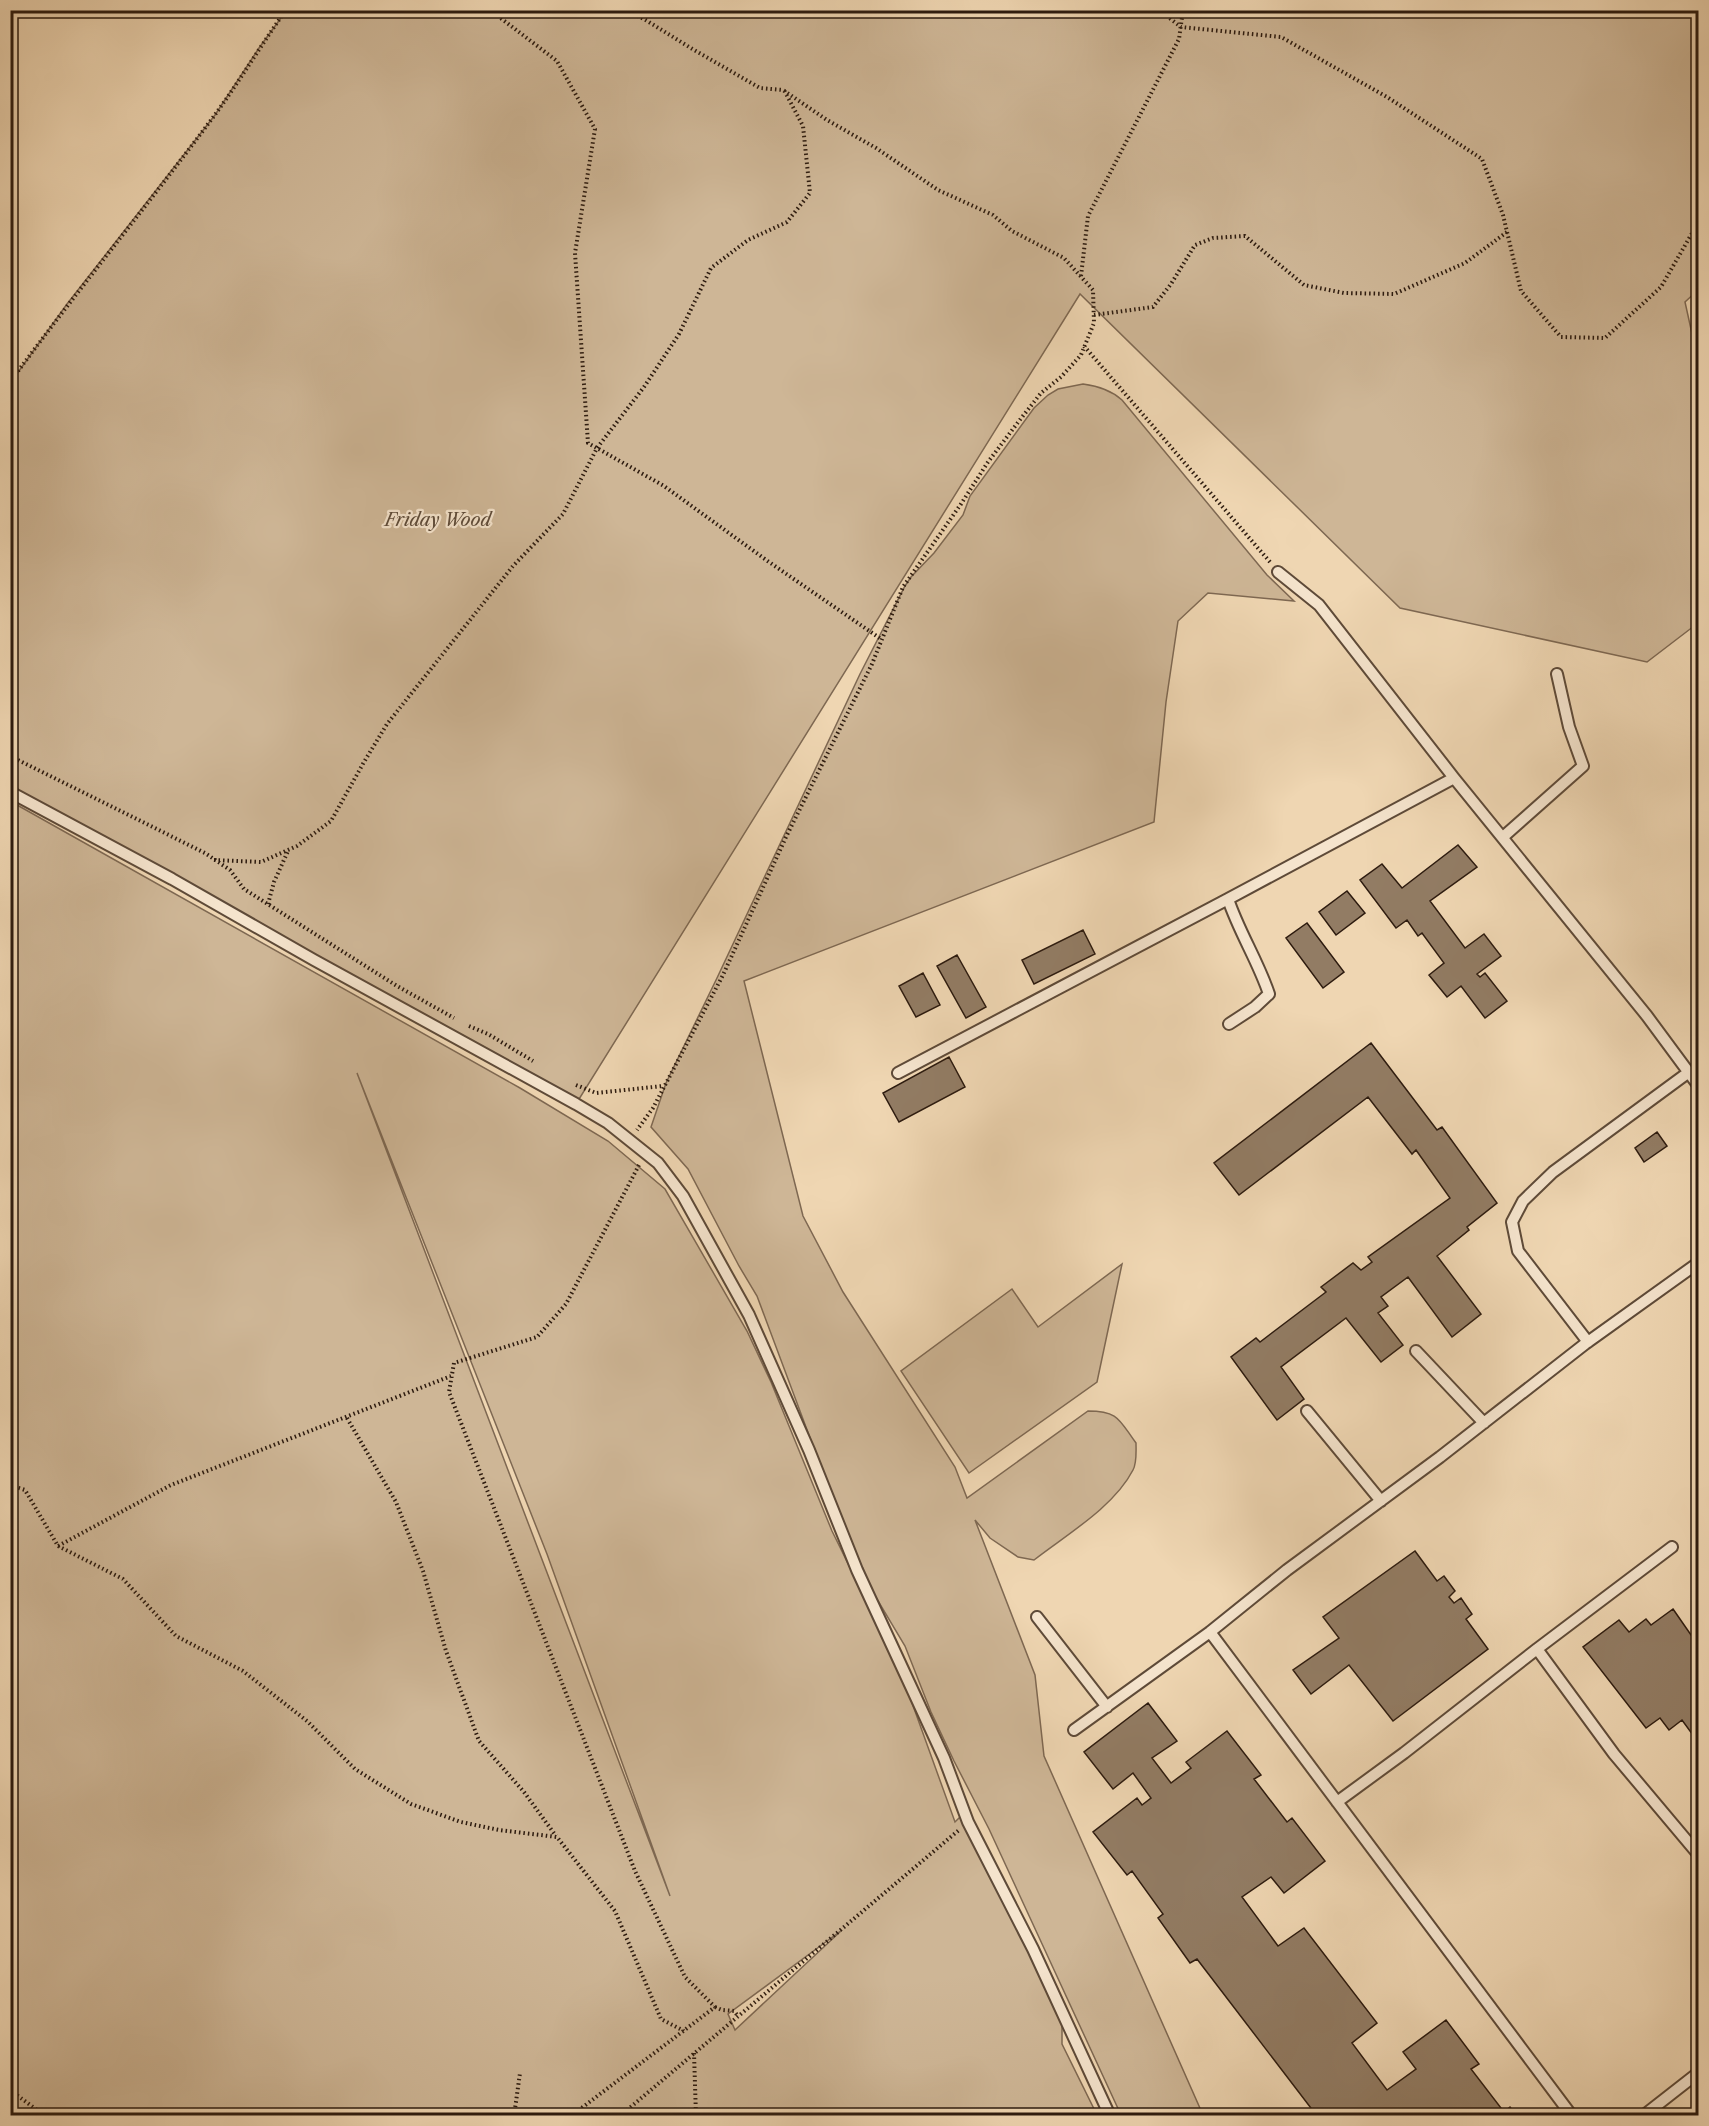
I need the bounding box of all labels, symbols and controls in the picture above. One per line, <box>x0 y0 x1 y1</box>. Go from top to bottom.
park label: Friday Wood <box>383 509 494 531</box>

